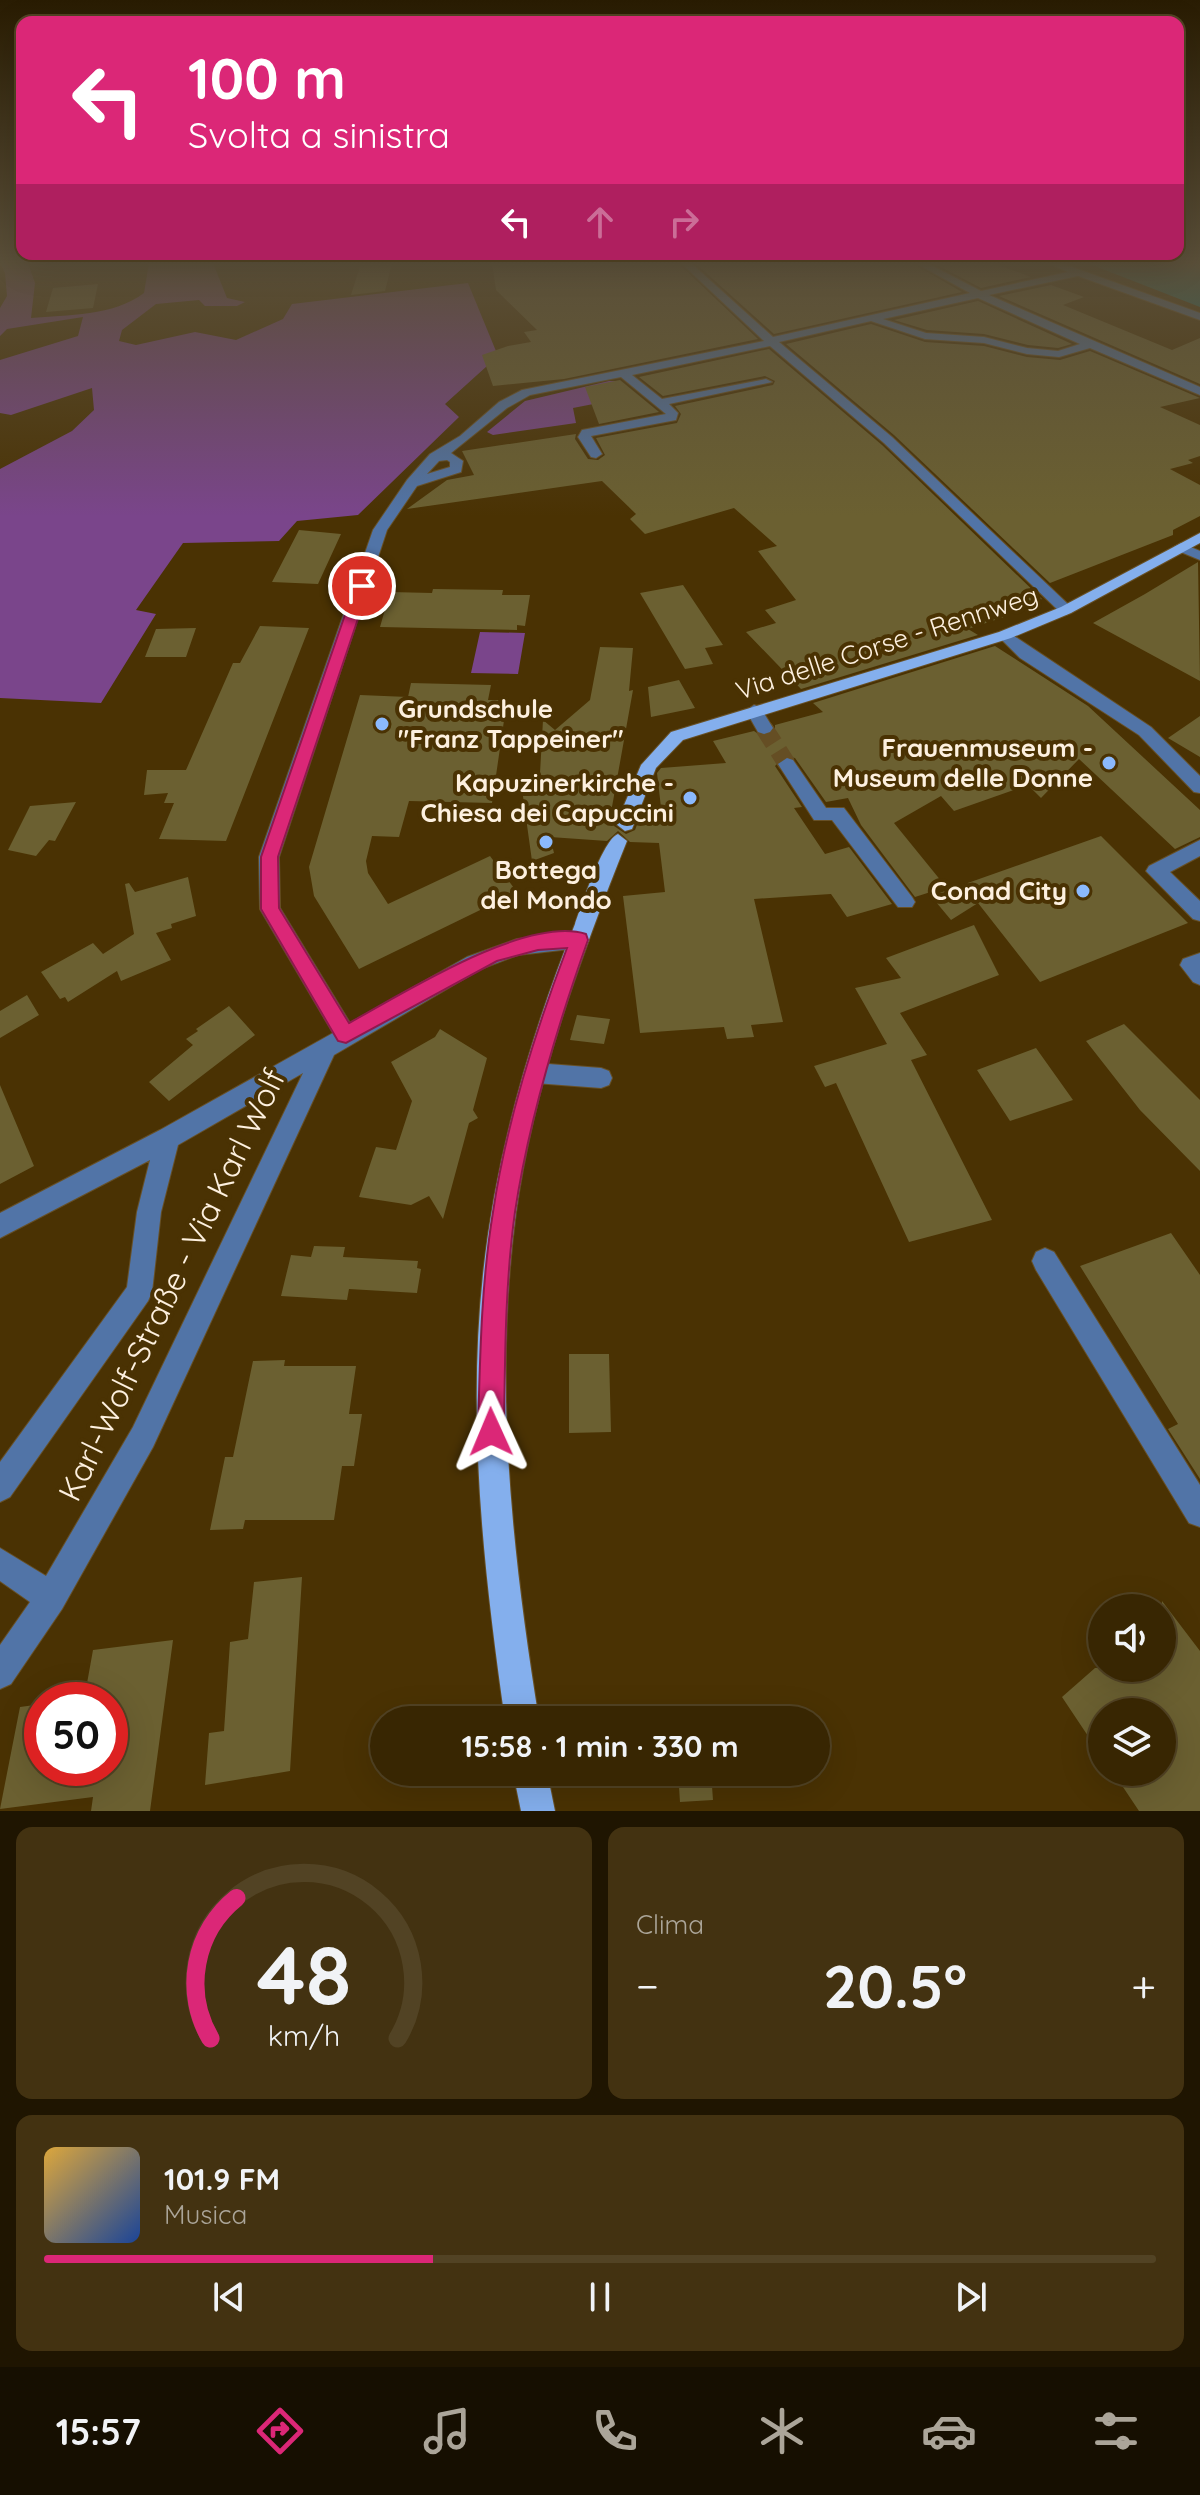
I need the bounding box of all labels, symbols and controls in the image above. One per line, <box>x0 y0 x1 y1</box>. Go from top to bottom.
text: 100 m <box>188 43 346 113</box>
icon: left <box>56 48 160 152</box>
text: Svolta a sinistra <box>188 112 450 157</box>
icon: left <box>494 200 538 244</box>
icon: ahead <box>578 200 622 244</box>
icon: right <box>662 200 706 244</box>
pin <box>328 552 396 620</box>
icon: arrive <box>340 564 384 608</box>
street label: Via delle Corse - Rennweg <box>732 578 1042 707</box>
place label: Grundschule "Franz Tappeiner" <box>398 692 624 755</box>
marker: Grundschule "Franz Tappeiner" <box>373 715 391 733</box>
place label: Frauenmuseum - Museum delle Donne <box>833 731 1093 794</box>
marker: Frauenmuseum - Museum delle Donne <box>1100 754 1118 772</box>
place label: Kapuzinerkirche - Chiesa dei Capuccini <box>421 766 674 829</box>
marker: Kapuzinerkirche - Chiesa dei Capuccini <box>681 789 699 807</box>
marker: Bottega del Mondo <box>537 833 555 851</box>
place label: Bottega del Mondo <box>480 853 612 916</box>
place label: Conad City <box>931 874 1067 907</box>
marker: Conad City <box>1074 882 1092 900</box>
street label: Karl-Wolf-Straße - Via Karl Wolf <box>49 1062 293 1507</box>
position arrow <box>449 1390 533 1474</box>
map controls <box>1088 1594 1176 1786</box>
button: sound <box>1088 1594 1176 1682</box>
speed limit sign: 50 <box>24 1682 128 1786</box>
button: layers <box>1088 1698 1176 1786</box>
text: 15:58 · 1 min · 330 m <box>461 1727 739 1765</box>
text: Clima <box>636 1908 704 1941</box>
text: 48 <box>257 1922 351 2026</box>
text: 20.5° <box>823 1948 967 2023</box>
text: − <box>636 1958 659 2013</box>
text: + <box>1131 1958 1156 2013</box>
text: km/h <box>268 2017 340 2053</box>
text: 101.9 FM <box>164 2160 280 2198</box>
text: Musica <box>164 2198 247 2231</box>
icon: previous <box>207 2275 251 2319</box>
icon: pause <box>578 2275 622 2319</box>
icon: next <box>949 2275 993 2319</box>
icon: directions <box>252 2403 308 2459</box>
icon: music <box>419 2403 475 2459</box>
icon: phone <box>587 2403 643 2459</box>
icon: climate <box>754 2403 810 2459</box>
icon: car <box>921 2403 977 2459</box>
icon: filters <box>1088 2403 1144 2459</box>
text: 15:57 <box>56 2409 141 2454</box>

